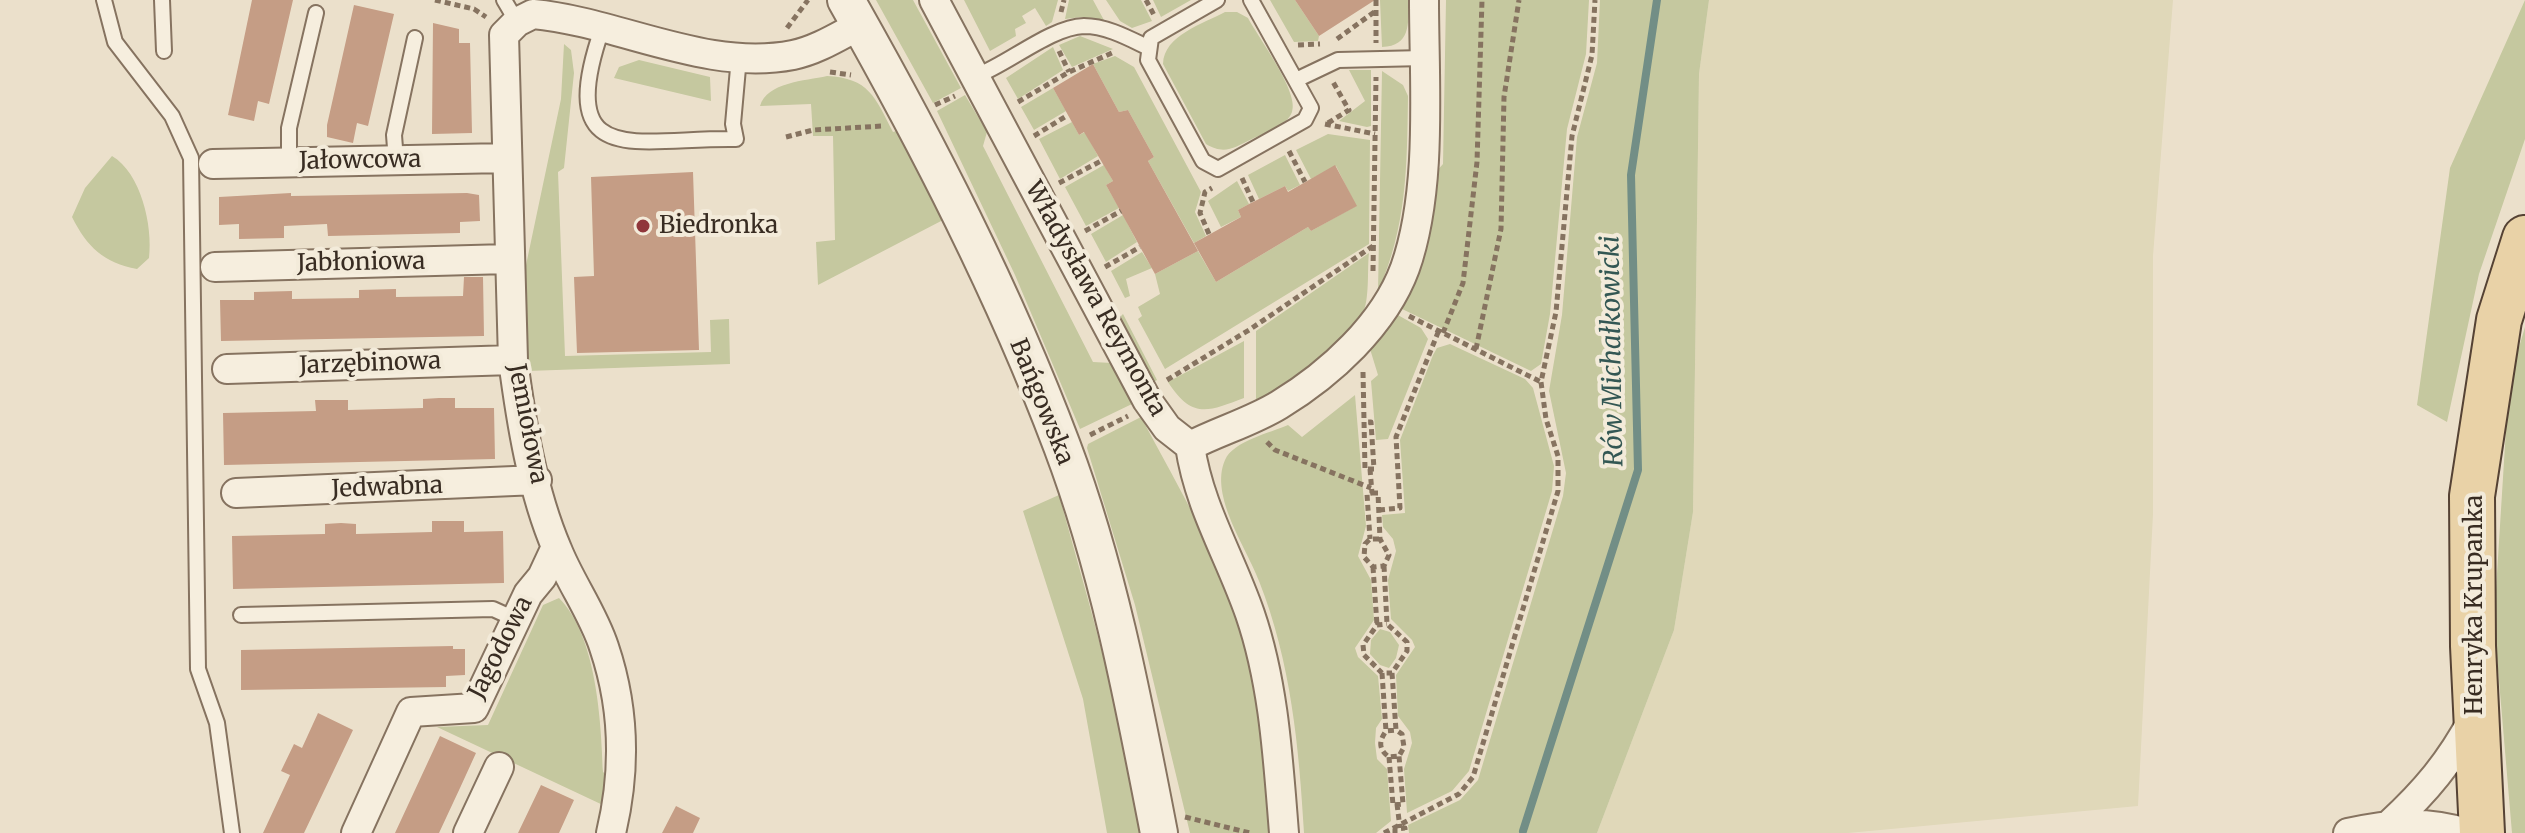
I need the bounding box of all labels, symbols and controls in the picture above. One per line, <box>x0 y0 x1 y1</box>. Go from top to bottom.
street label: Jałowcowa <box>299 146 421 176</box>
street label: Władysława Reymonta <box>1018 176 1172 422</box>
place label: Biedronka <box>659 212 778 240</box>
marker: Biedronka <box>634 217 652 235</box>
water label: Rów Michałkowicki <box>1595 235 1631 467</box>
street label: Jabłoniowa <box>297 247 425 279</box>
street label: Bańgowska <box>1003 335 1079 469</box>
street label: Jarzębinowa <box>298 347 442 381</box>
street label: Jemiołowa <box>501 362 553 486</box>
street label: Jedwabna <box>331 472 443 504</box>
street label: Henryka Krupanka <box>2461 495 2489 715</box>
street label: Jagodowa <box>463 592 539 704</box>

